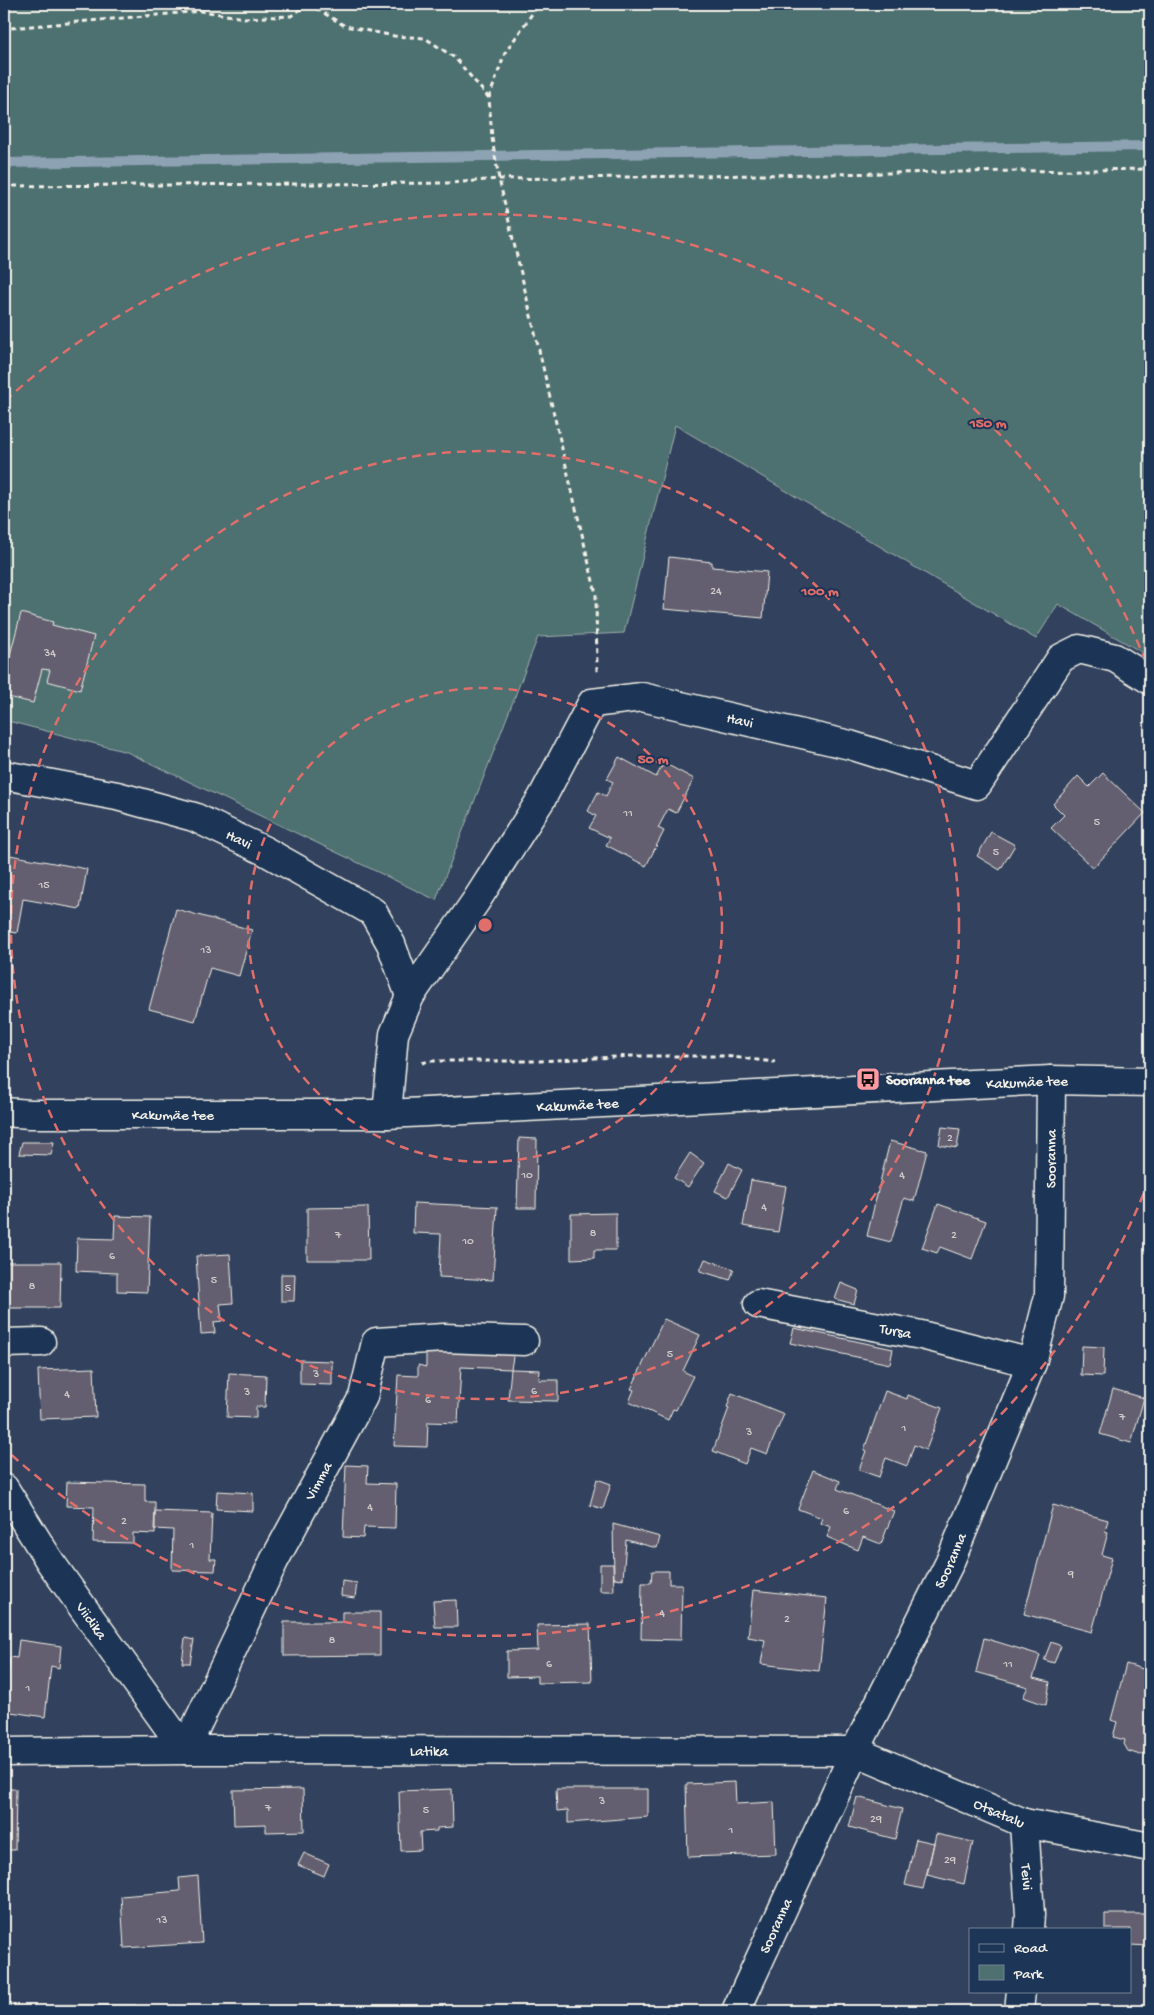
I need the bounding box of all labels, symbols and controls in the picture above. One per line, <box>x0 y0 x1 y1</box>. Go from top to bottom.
text: 150 m <box>969 415 1007 433</box>
text: 100 m <box>800 583 839 601</box>
house number: 24 <box>710 585 722 599</box>
house number: 34 <box>43 647 56 661</box>
street label: Havi <box>725 710 755 733</box>
text: 50 m <box>638 751 669 769</box>
house number: 11 <box>622 807 633 821</box>
house number: 5 <box>1094 816 1100 830</box>
street label: Havi <box>222 827 254 854</box>
house number: 5 <box>993 846 999 860</box>
house number: 15 <box>37 879 50 893</box>
centre of rings <box>476 916 494 934</box>
house number: 13 <box>199 944 212 958</box>
bus stop icon: Sooranna tee <box>855 1066 881 1092</box>
place label: Sooranna tee <box>886 1072 971 1090</box>
street label: Kakumäe tee <box>986 1073 1069 1094</box>
street label: Kakumäe tee <box>536 1095 620 1117</box>
street label: Kakumäe tee <box>132 1107 214 1125</box>
street label: Sooranna <box>1043 1129 1062 1188</box>
house number: 2 <box>947 1132 953 1146</box>
house number: 10 <box>520 1169 533 1183</box>
house number: 4 <box>899 1169 905 1183</box>
house number: 4 <box>761 1201 767 1215</box>
house number: 8 <box>590 1227 597 1241</box>
house number: 7 <box>334 1229 342 1243</box>
house number: 2 <box>951 1229 957 1243</box>
house number: 10 <box>461 1235 474 1249</box>
house number: 6 <box>109 1250 116 1264</box>
house number: 5 <box>211 1274 217 1288</box>
house number: 8 <box>29 1280 36 1294</box>
house number: 5 <box>285 1282 291 1296</box>
street label: Tursa <box>877 1320 913 1344</box>
house number: 5 <box>667 1348 673 1362</box>
house number: 3 <box>312 1368 319 1382</box>
house number: 6 <box>531 1385 538 1399</box>
house number: 3 <box>243 1386 250 1400</box>
house number: 4 <box>64 1388 70 1402</box>
house number: 6 <box>425 1394 432 1408</box>
house number: 7 <box>1118 1411 1126 1425</box>
house number: 1 <box>901 1422 907 1436</box>
house number: 3 <box>745 1426 752 1440</box>
street label: Vimma <box>301 1458 337 1505</box>
house number: 4 <box>367 1501 373 1515</box>
house number: 6 <box>843 1505 850 1519</box>
house number: 2 <box>121 1515 127 1529</box>
street label: Sooranna <box>931 1530 972 1592</box>
house number: 1 <box>189 1539 195 1553</box>
house number: 9 <box>1067 1568 1074 1582</box>
street label: Viidika <box>70 1598 110 1644</box>
house number: 4 <box>659 1607 665 1621</box>
house number: 2 <box>784 1613 790 1627</box>
house number: 8 <box>329 1634 336 1648</box>
house number: 6 <box>546 1658 553 1672</box>
house number: 11 <box>1002 1658 1013 1672</box>
house number: 1 <box>25 1682 31 1696</box>
street label: Latika <box>410 1743 449 1761</box>
house number: 3 <box>598 1795 605 1809</box>
street label: Otsatalu <box>970 1796 1027 1833</box>
house number: 7 <box>264 1802 272 1816</box>
house number: 5 <box>423 1804 429 1818</box>
house number: 29 <box>870 1813 882 1827</box>
house number: 1 <box>728 1824 734 1838</box>
house number: 29 <box>944 1854 956 1868</box>
street label: Teivi <box>1016 1862 1035 1891</box>
street label: Sooranna <box>757 1895 798 1957</box>
house number: 13 <box>155 1914 168 1928</box>
legend <box>969 1928 1132 1992</box>
text: Road <box>1014 1940 1048 1958</box>
text: Park <box>1013 1966 1044 1984</box>

